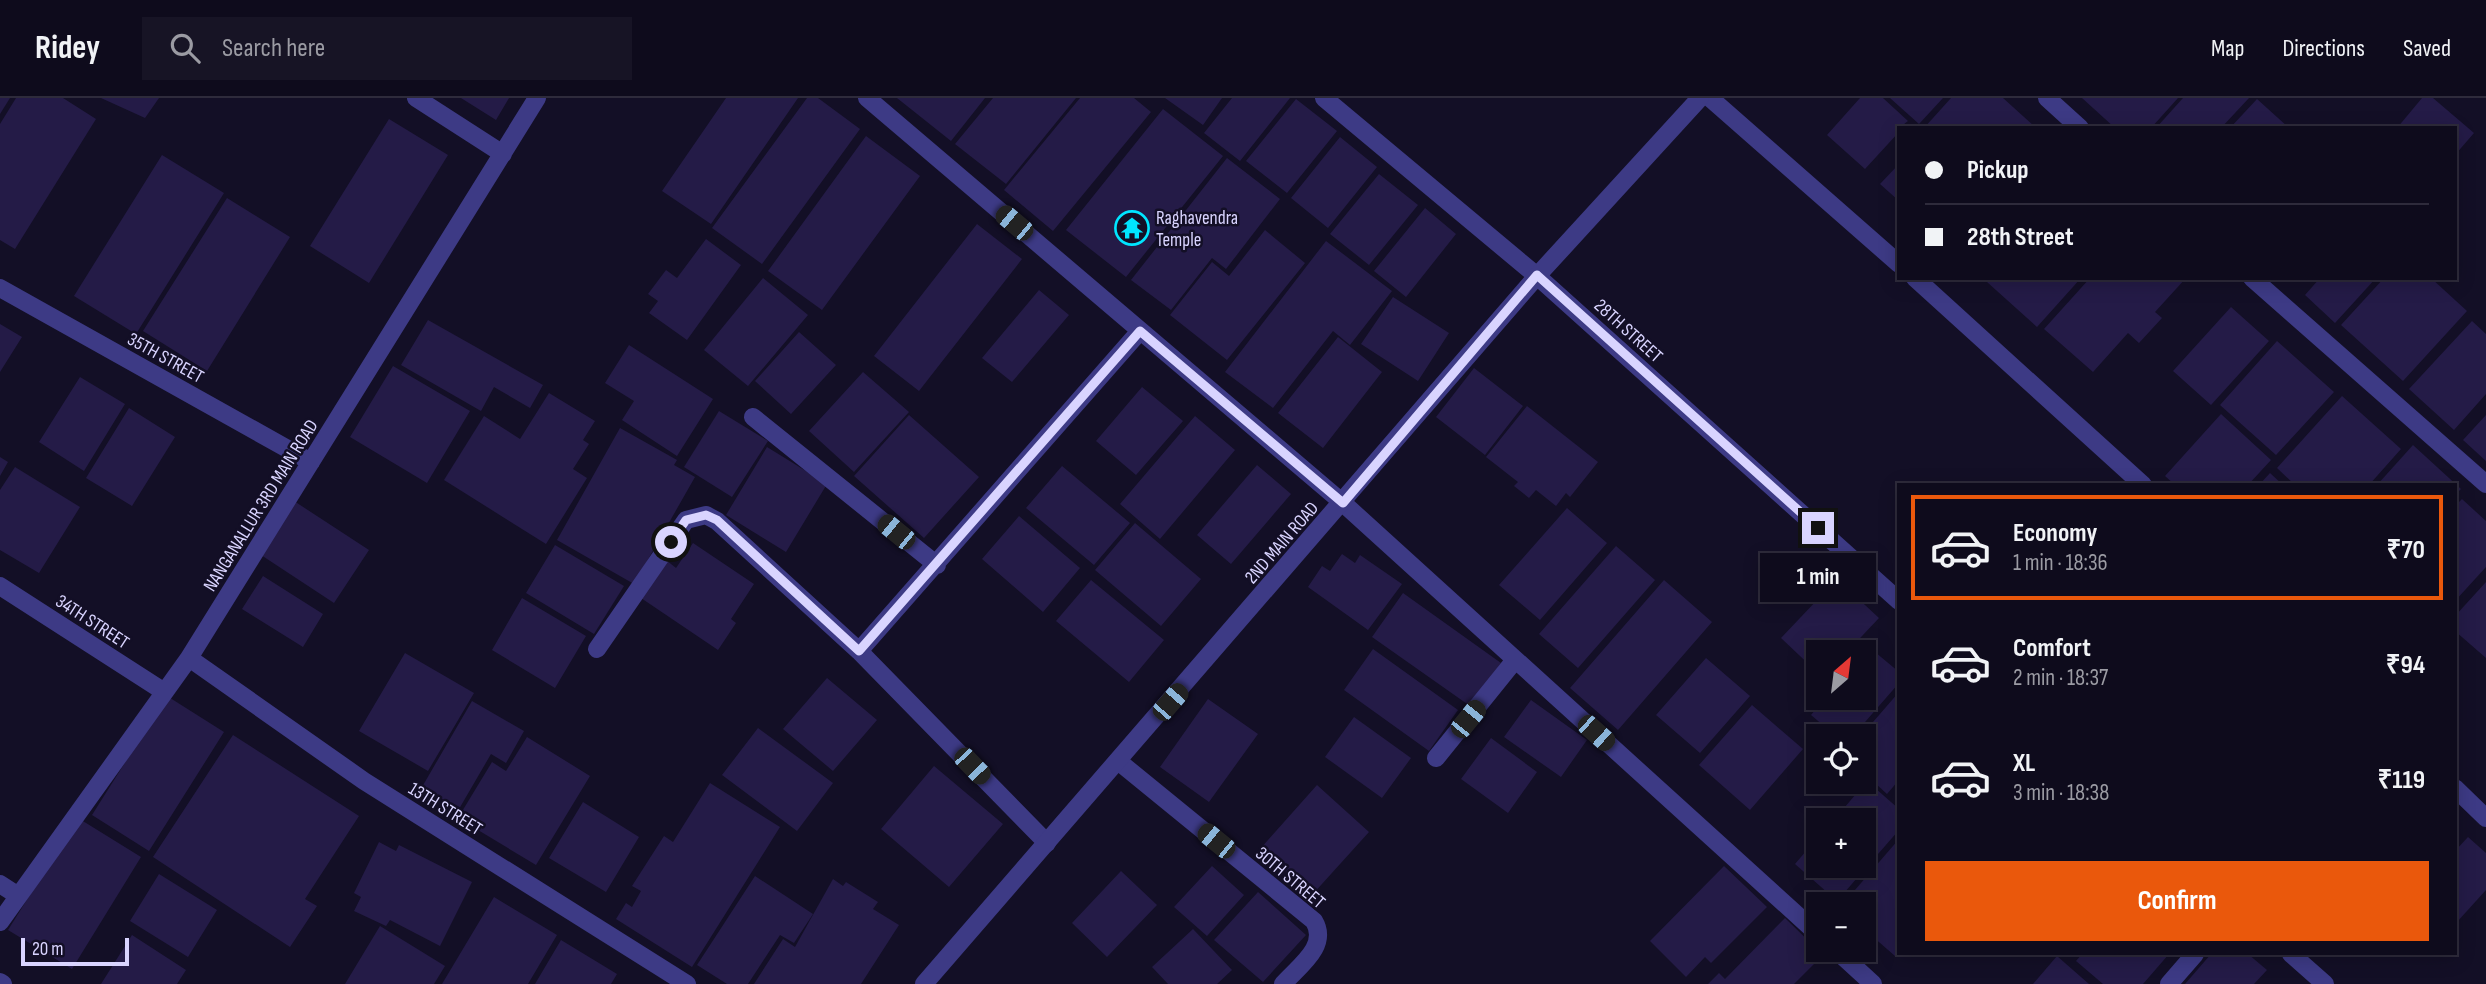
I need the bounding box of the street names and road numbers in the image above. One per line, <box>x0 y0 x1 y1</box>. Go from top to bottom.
street label: 28TH STREET <box>1589 294 1667 368</box>
street label: 35TH STREET <box>123 328 208 389</box>
street label: NANGANALLUR 3RD MAIN ROAD <box>199 416 324 596</box>
street label: 2ND MAIN ROAD <box>1240 497 1324 589</box>
street label: 34TH STREET <box>51 590 134 655</box>
street label: 13TH STREET <box>404 778 487 841</box>
street label: 30TH STREET <box>1250 842 1330 914</box>

